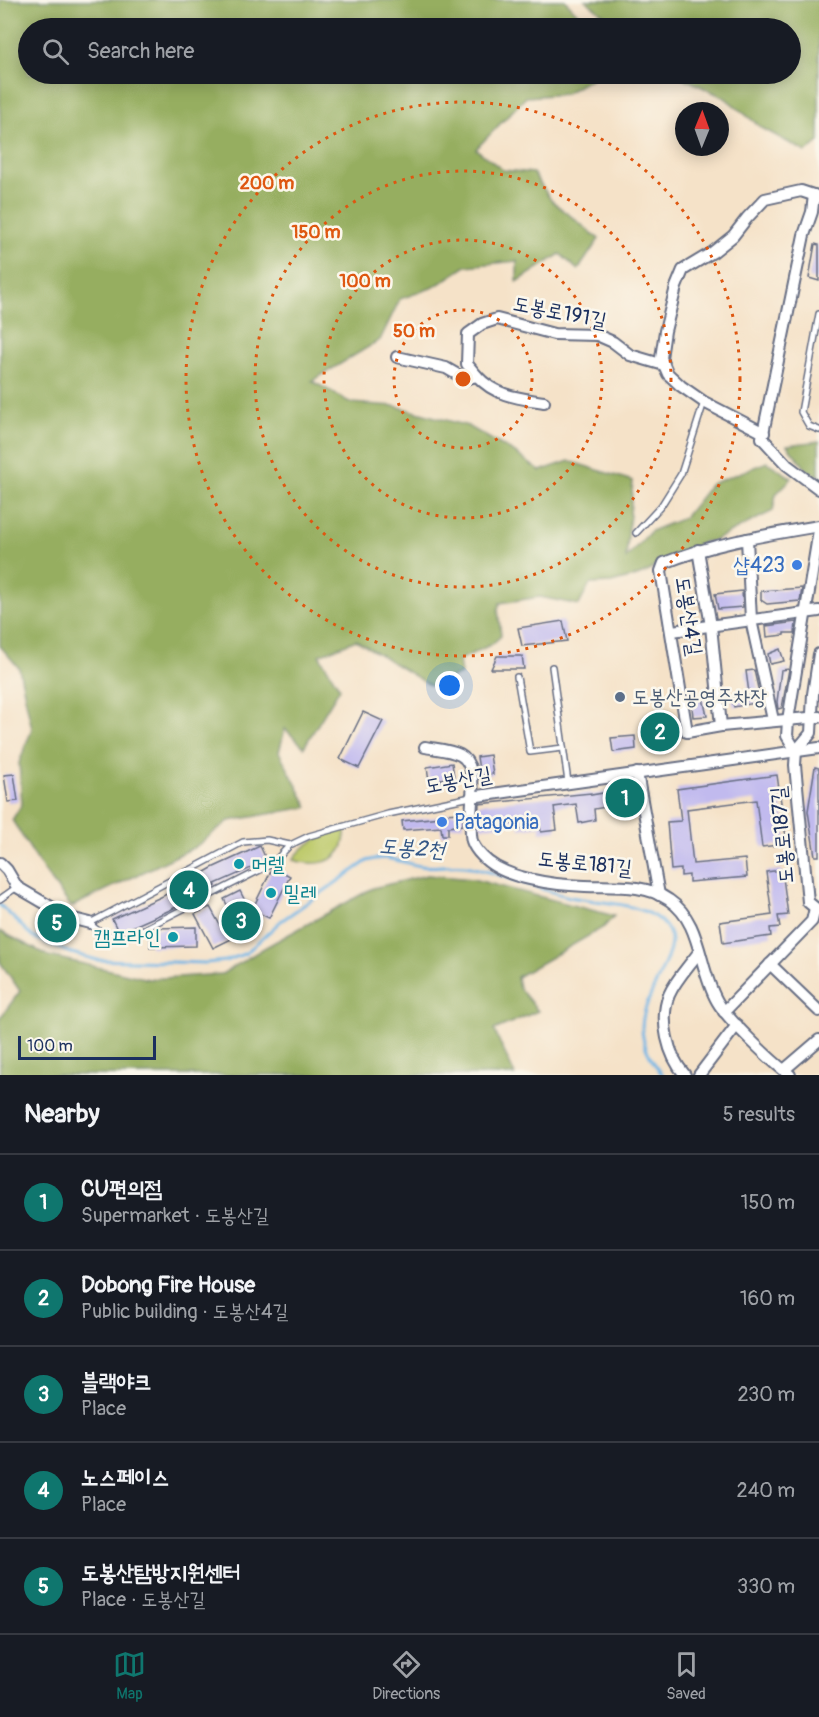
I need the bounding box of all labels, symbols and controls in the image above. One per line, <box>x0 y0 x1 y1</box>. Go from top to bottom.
search box <box>18 18 801 84</box>
icon: search <box>39 35 72 68</box>
text: Search here <box>87 37 194 65</box>
north arrow <box>675 102 729 156</box>
text: 200 m <box>240 172 294 195</box>
text: 150 m <box>292 221 341 244</box>
text: 100 m <box>339 270 391 293</box>
street label: 도봉로191길 <box>511 290 609 335</box>
text: 50 m <box>393 320 435 343</box>
centre of rings <box>453 369 473 389</box>
place label: 샵423 <box>733 552 785 579</box>
marker: 샵423 <box>790 558 804 572</box>
street label: 도봉산4길 <box>669 575 708 658</box>
your location <box>435 671 464 700</box>
place label: 도봉산공영주차장 <box>632 684 767 711</box>
marker: 도봉산공영주차장 <box>613 690 627 704</box>
pin: 2 <box>640 710 680 754</box>
street label: 도봉산길 <box>422 761 494 800</box>
pin: 1 <box>606 776 644 820</box>
street label: 도봉로187길 <box>765 785 800 885</box>
place label: Patagonia <box>454 809 539 836</box>
marker: Patagonia <box>435 815 449 829</box>
water label: 도봉2천 <box>378 832 448 864</box>
street label: 도봉로181길 <box>536 845 633 882</box>
place label: 머렐 <box>251 851 285 878</box>
marker: 머렐 <box>232 857 246 871</box>
pin: 4 <box>170 868 208 912</box>
place label: 밀레 <box>283 880 317 907</box>
marker: 밀레 <box>264 886 278 900</box>
pin: 3 <box>222 898 260 944</box>
pin: 5 <box>38 900 76 946</box>
place label: 캠프라인 <box>93 924 161 951</box>
marker: 캠프라인 <box>166 930 180 944</box>
scale bar <box>18 1033 156 1060</box>
text: 100 m <box>27 1036 73 1056</box>
text: Nearby <box>24 1098 100 1130</box>
text: 5 results <box>723 1102 795 1127</box>
text: CU편의점 <box>81 1175 162 1203</box>
text: 1 <box>40 1190 47 1215</box>
text: 150 m <box>741 1190 795 1215</box>
text: Supermarket · 도봉산길 <box>81 1203 269 1228</box>
text: Dobong Fire House <box>81 1271 255 1299</box>
text: 2 <box>38 1286 49 1311</box>
text: 160 m <box>740 1286 795 1311</box>
text: Public building · 도봉산4길 <box>81 1299 289 1324</box>
text: 블랙야크 <box>81 1368 152 1396</box>
text: 3 <box>38 1382 49 1407</box>
text: 230 m <box>738 1382 795 1407</box>
text: Place <box>81 1396 126 1421</box>
text: 노스페이스 <box>81 1464 170 1492</box>
text: 4 <box>38 1478 49 1503</box>
text: 240 m <box>736 1478 795 1503</box>
text: Place <box>81 1492 126 1517</box>
text: 도봉산탐방지원센터 <box>81 1559 240 1587</box>
text: 5 <box>38 1574 49 1599</box>
text: 330 m <box>737 1574 795 1599</box>
text: Place · 도봉산길 <box>81 1587 206 1612</box>
tab: Map <box>113 1648 146 1704</box>
tab: Directions <box>372 1648 440 1704</box>
tab: Saved <box>666 1648 706 1704</box>

